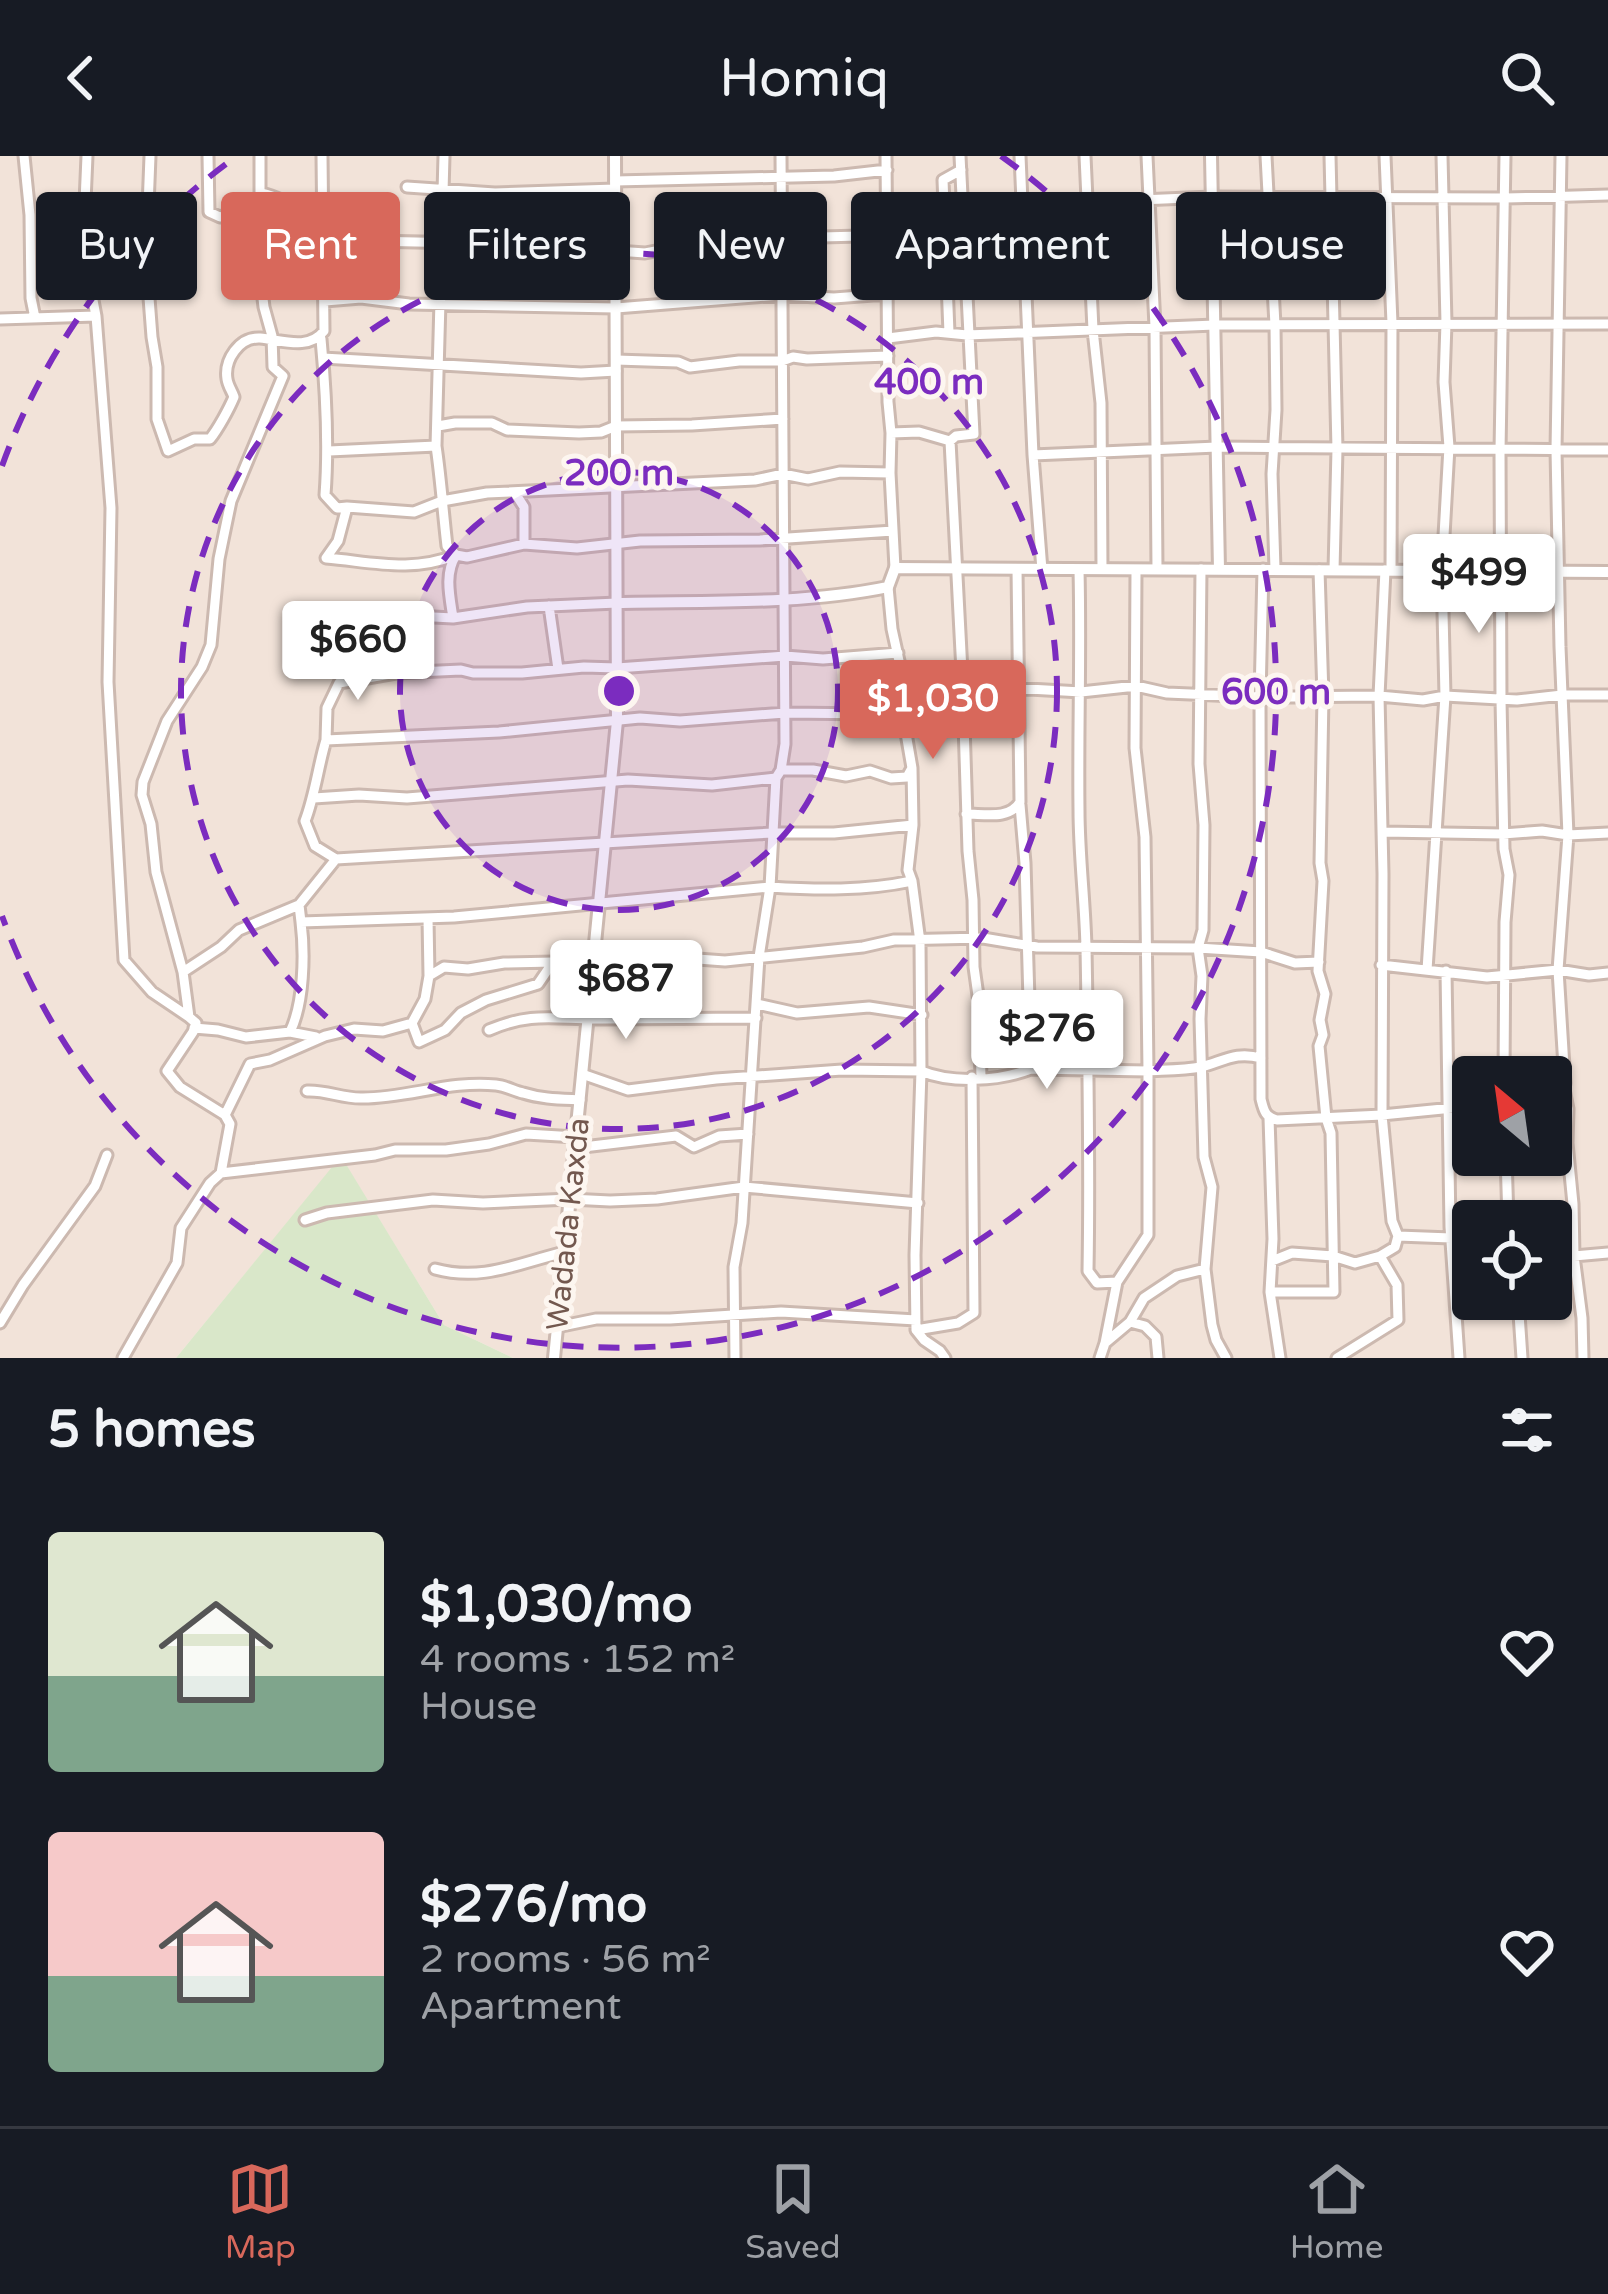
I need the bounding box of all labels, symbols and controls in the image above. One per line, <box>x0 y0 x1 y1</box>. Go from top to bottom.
icon: back <box>48 45 114 111</box>
icon: search <box>1494 45 1560 111</box>
text: Homiq <box>719 46 889 111</box>
chip: Buy <box>36 192 197 300</box>
chip: Rent <box>221 192 400 300</box>
chip: Filters <box>424 192 630 300</box>
chip: New <box>654 192 827 300</box>
chip: Apartment <box>851 192 1152 300</box>
chip: House <box>1176 192 1386 300</box>
text: 400 m <box>874 361 984 404</box>
text: 200 m <box>564 452 674 495</box>
pin: $499 <box>1408 534 1550 636</box>
text: $499 <box>1430 549 1528 596</box>
pin: $660 <box>287 601 429 703</box>
text: $660 <box>309 616 407 663</box>
pin: $1,030 <box>835 660 1031 762</box>
centre of rings <box>598 670 640 712</box>
text: 600 m <box>1221 671 1331 714</box>
text: $1,030 <box>867 675 999 722</box>
pin: $687 <box>555 940 697 1042</box>
text: $687 <box>577 955 675 1002</box>
pin: $276 <box>976 990 1118 1092</box>
text: $276 <box>998 1005 1096 1052</box>
north arrow <box>1452 1056 1572 1176</box>
map controls <box>1452 1056 1572 1320</box>
street label: Wadada Kaxda <box>539 1116 598 1332</box>
button: locate <box>1452 1200 1572 1320</box>
icon: filters <box>1494 1397 1560 1463</box>
text: 5 homes <box>48 1399 256 1461</box>
text: $1,030/mo <box>420 1574 692 1636</box>
icon: home <box>144 1580 288 1724</box>
icon: heart <box>1494 1619 1560 1685</box>
text: 4 rooms · 152 m² <box>420 1636 735 1683</box>
text: House <box>420 1683 537 1730</box>
text: $276/mo <box>420 1874 647 1936</box>
icon: home <box>144 1880 288 2024</box>
icon: heart <box>1494 1919 1560 1985</box>
text: 2 rooms · 56 m² <box>420 1936 711 1983</box>
text: Apartment <box>420 1983 621 2030</box>
tab: Map <box>225 2156 296 2267</box>
tab: Saved <box>745 2156 841 2267</box>
tab: Home <box>1290 2156 1383 2267</box>

